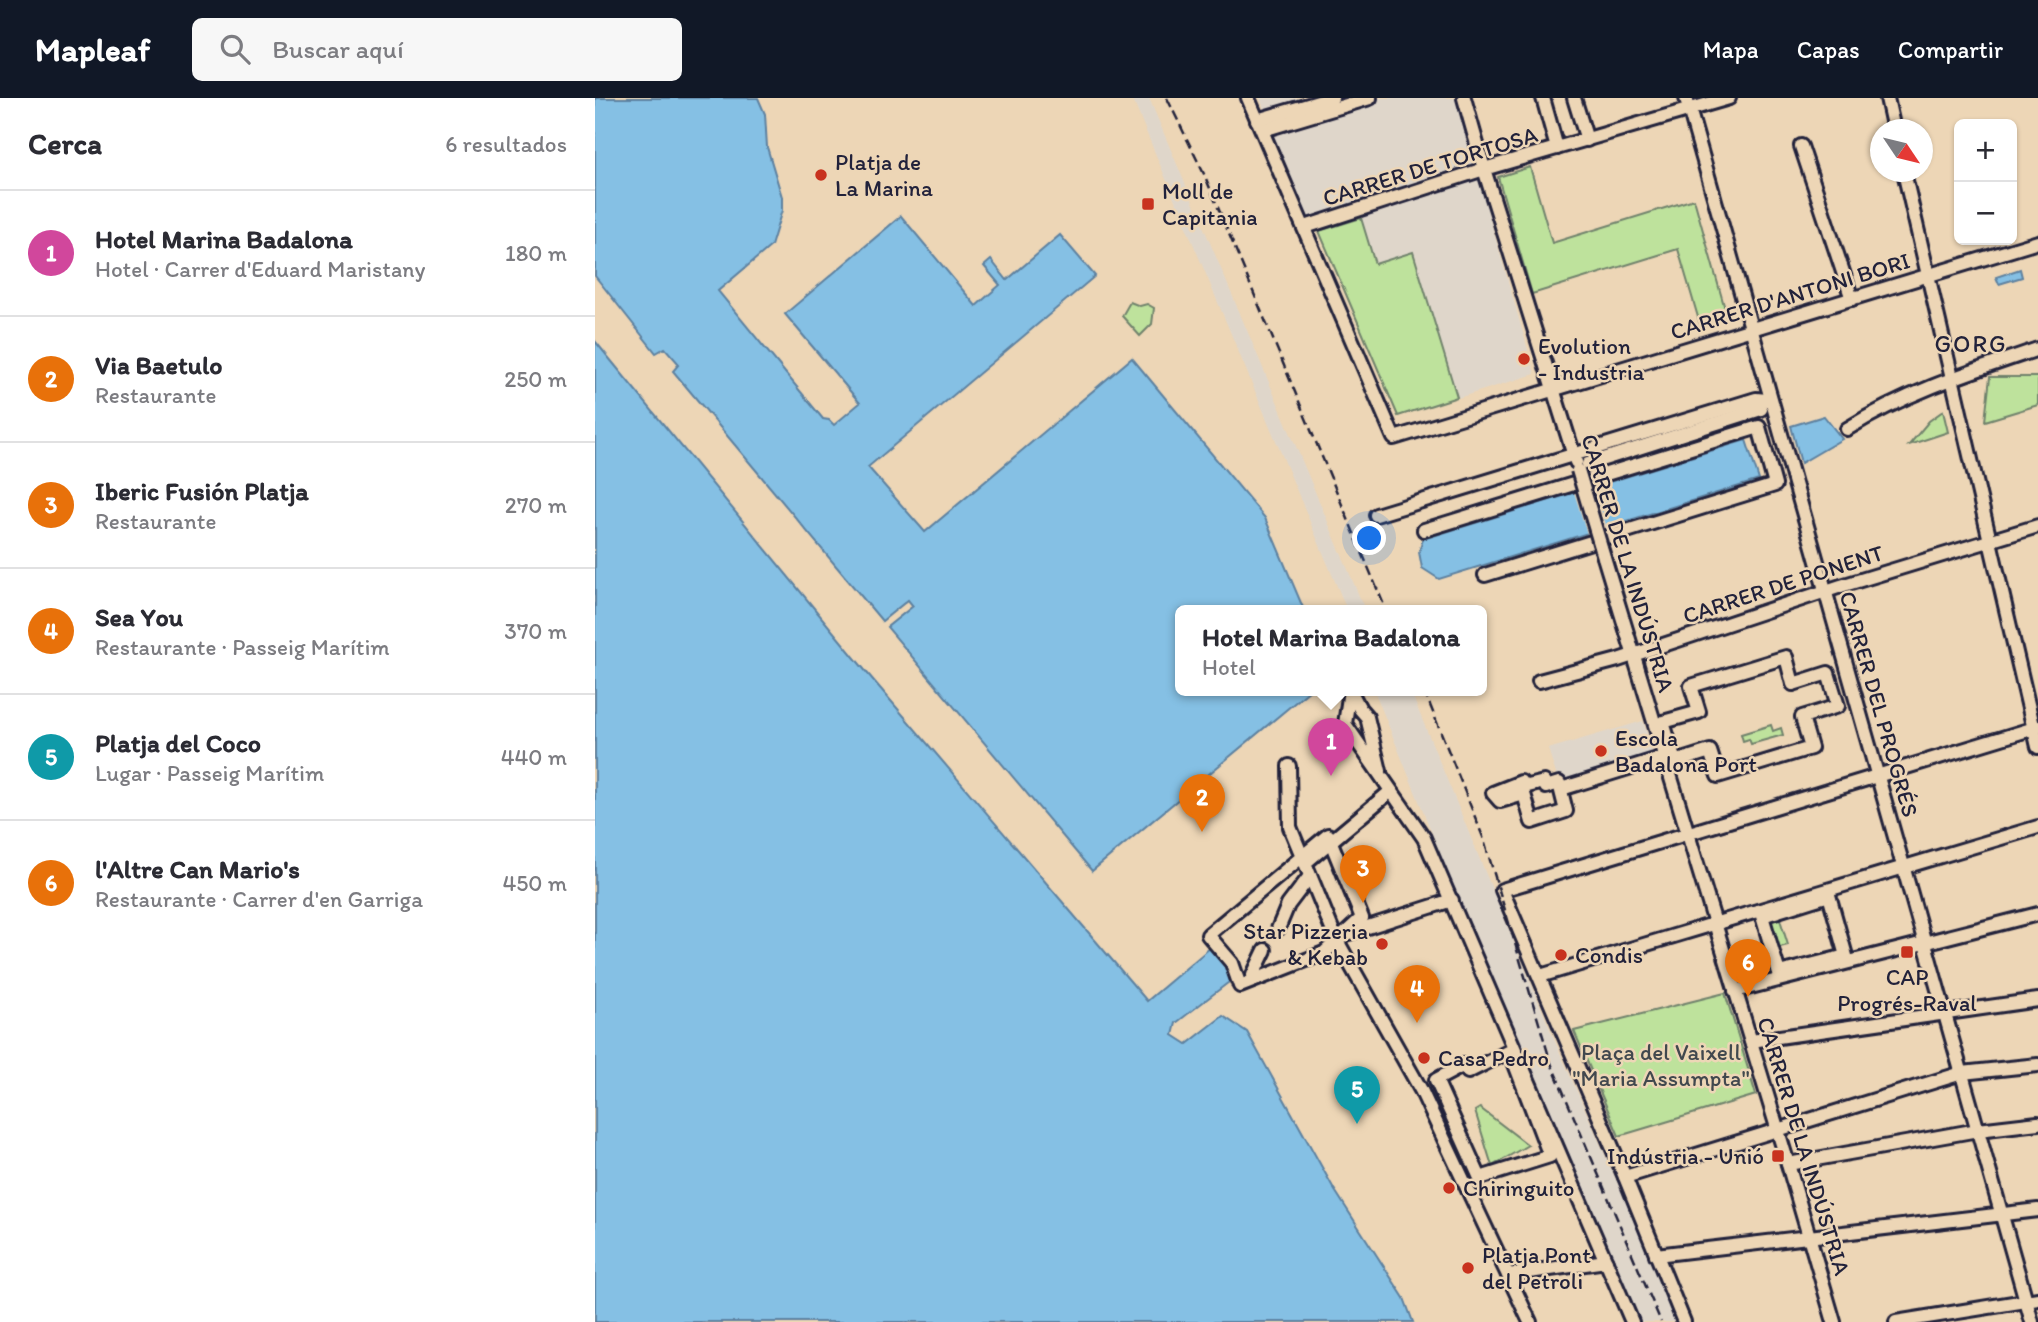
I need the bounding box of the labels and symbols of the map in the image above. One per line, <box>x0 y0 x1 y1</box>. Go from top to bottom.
north arrow <box>1870 119 1933 182</box>
street label: CARRER DE TORTOSA <box>1319 120 1541 212</box>
place label: Platja de La Marina <box>835 148 933 202</box>
marker: Platja de La Marina <box>813 167 829 183</box>
place label: Moll de Capitania <box>1162 177 1258 231</box>
marker: Moll de Capitania <box>1140 196 1156 212</box>
street label: CARRER D'ANTONI BORI <box>1667 246 1913 346</box>
district label: GORG <box>1934 329 2008 358</box>
place label: Evolution - Industria <box>1538 332 1645 386</box>
marker: Evolution - Industria <box>1516 351 1532 367</box>
street label: CARRER DE LA INDÚSTRIA <box>1575 430 1681 696</box>
your location <box>1352 521 1386 555</box>
street label: CARRER DE PONENT <box>1679 538 1887 630</box>
street label: CARRER DEL PROGRÉS <box>1833 588 1925 820</box>
pin: 1 <box>1308 718 1354 776</box>
place label: Escola Badalona Port <box>1615 724 1757 778</box>
marker: Escola Badalona Port <box>1593 743 1609 759</box>
pin: 2 <box>1179 774 1225 832</box>
pin: 3 <box>1340 845 1386 903</box>
place label: Star Pizzeria & Kebab <box>1243 917 1368 971</box>
marker: Star Pizzeria & Kebab <box>1374 936 1390 952</box>
pin: 6 <box>1725 939 1771 997</box>
place label: Condis <box>1575 941 1643 969</box>
marker: CAP Progrés-Raval <box>1899 944 1915 960</box>
marker: Condis <box>1553 947 1569 963</box>
place label: CAP Progrés-Raval <box>1837 963 1977 1017</box>
pin: 4 <box>1394 965 1440 1023</box>
street label: CARRER DE LA INDÚSTRIA <box>1751 1013 1857 1279</box>
park label: Plaça del Vaixell "Maria Assumpta" <box>1572 1038 1750 1092</box>
place label: Casa Pedro <box>1438 1044 1549 1072</box>
marker: Casa Pedro <box>1416 1050 1432 1066</box>
pin: 5 <box>1334 1066 1380 1124</box>
place label: Indústria - Unió <box>1607 1142 1764 1170</box>
marker: Indústria - Unió <box>1770 1148 1786 1164</box>
place label: Chiringuito <box>1463 1174 1574 1202</box>
marker: Chiringuito <box>1441 1180 1457 1196</box>
place label: Platja Pont del Petroli <box>1482 1241 1591 1295</box>
marker: Platja Pont del Petroli <box>1460 1260 1476 1276</box>

